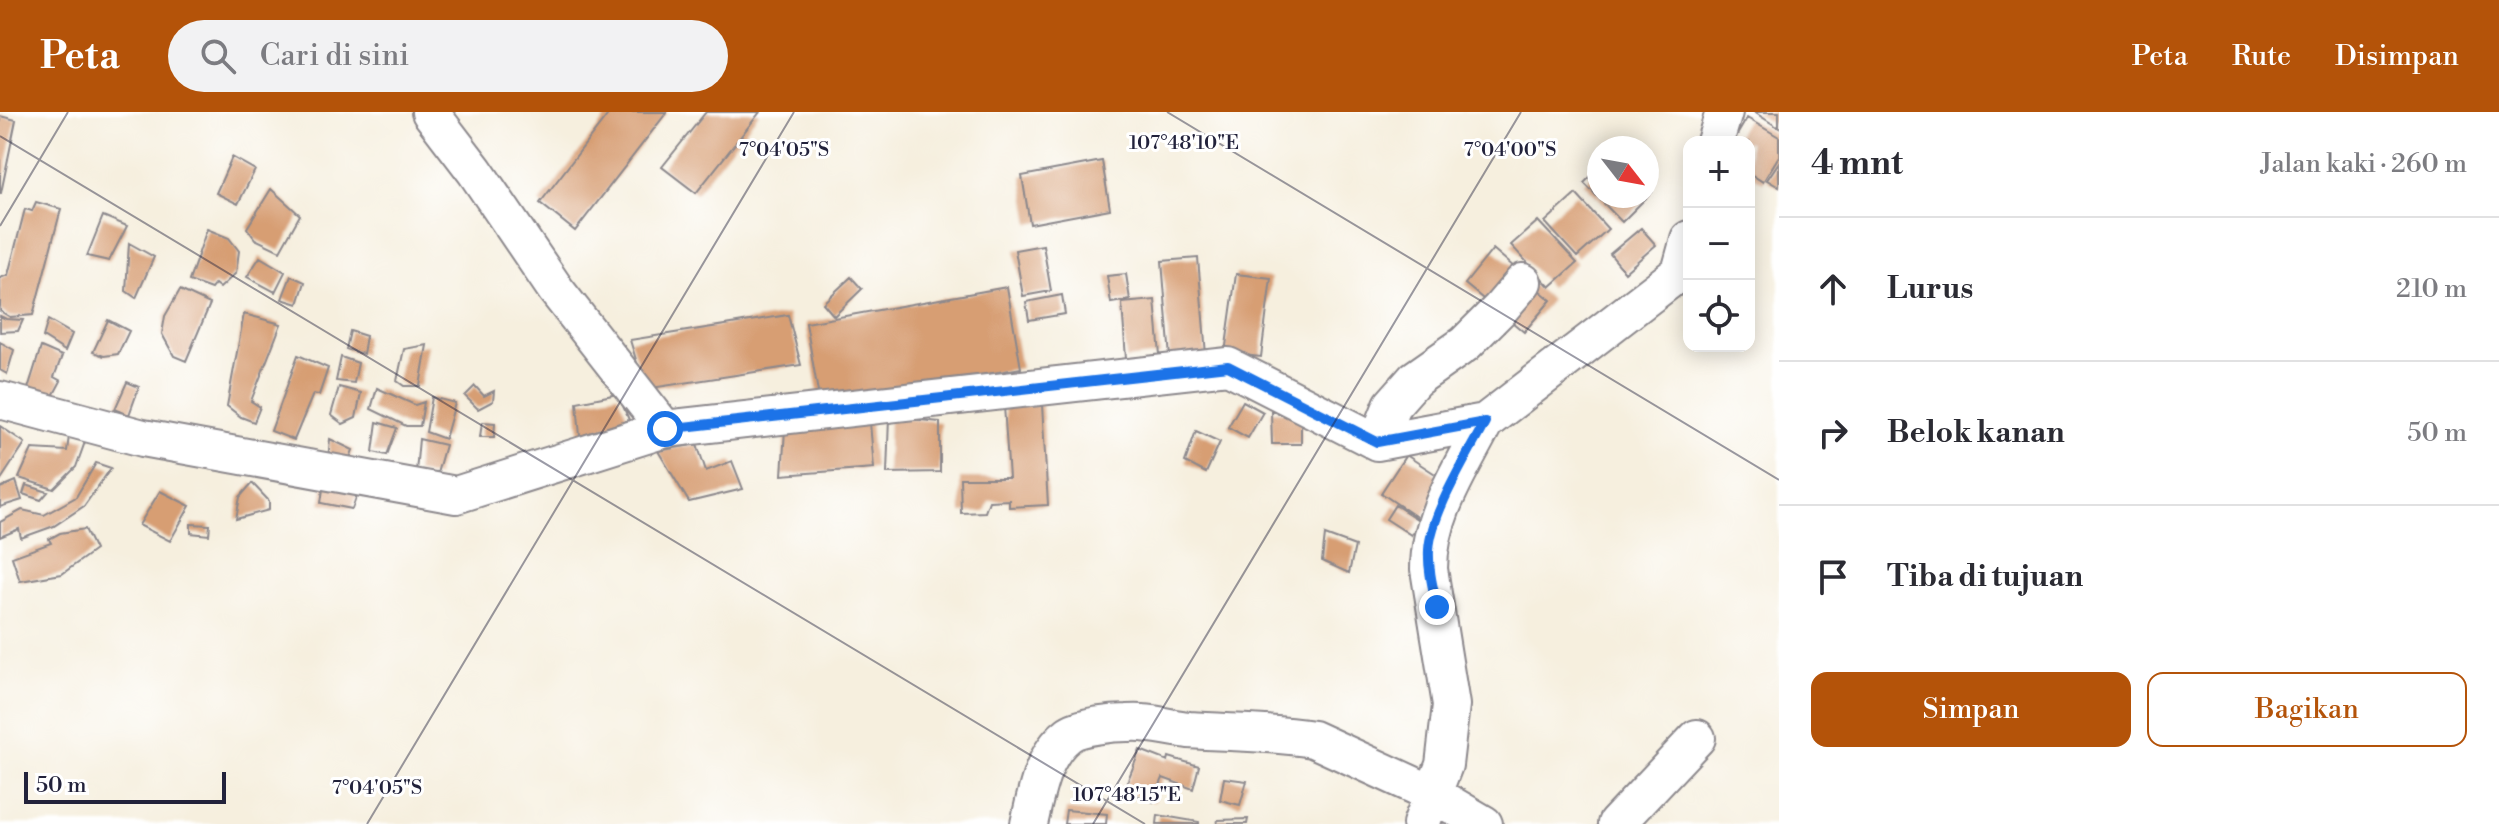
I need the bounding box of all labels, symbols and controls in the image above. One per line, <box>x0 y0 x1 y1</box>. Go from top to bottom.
search box <box>168 20 728 92</box>
text: Peta <box>40 33 120 80</box>
icon: search <box>196 34 240 78</box>
text: Cari di sini <box>260 37 409 75</box>
text: Peta <box>2132 39 2188 74</box>
text: Rute <box>2232 39 2291 74</box>
text: Disimpan <box>2335 39 2459 74</box>
text: 107°48'10"E <box>1129 131 1239 156</box>
north arrow <box>1587 136 1659 208</box>
map controls <box>1683 136 1755 352</box>
button: + <box>1683 136 1755 208</box>
text: 7°04'05"S <box>739 138 829 163</box>
text: 7°04'00"S <box>1464 138 1556 163</box>
text: 4 mnt <box>1811 143 1903 185</box>
text: Jalan kaki · 260 m <box>2260 148 2467 180</box>
button: − <box>1683 208 1755 280</box>
icon: ahead <box>1811 267 1855 311</box>
text: Lurus <box>1887 270 1973 308</box>
text: 210 m <box>2396 273 2467 305</box>
button: locate <box>1683 280 1755 352</box>
route start <box>647 411 683 447</box>
icon: right <box>1811 411 1855 455</box>
text: Belok kanan <box>1887 414 2065 452</box>
text: 50 m <box>2407 417 2467 449</box>
icon: arrive <box>1811 555 1855 599</box>
text: Tiba di tujuan <box>1887 558 2083 596</box>
route end <box>1419 589 1455 625</box>
button: Simpan <box>1811 672 2131 747</box>
button: Bagikan <box>2147 672 2467 747</box>
scale bar <box>24 768 226 804</box>
text: 50 m <box>36 772 87 799</box>
text: 7°04'05"S <box>332 776 422 801</box>
text: 107°48'15"E <box>1073 783 1181 808</box>

